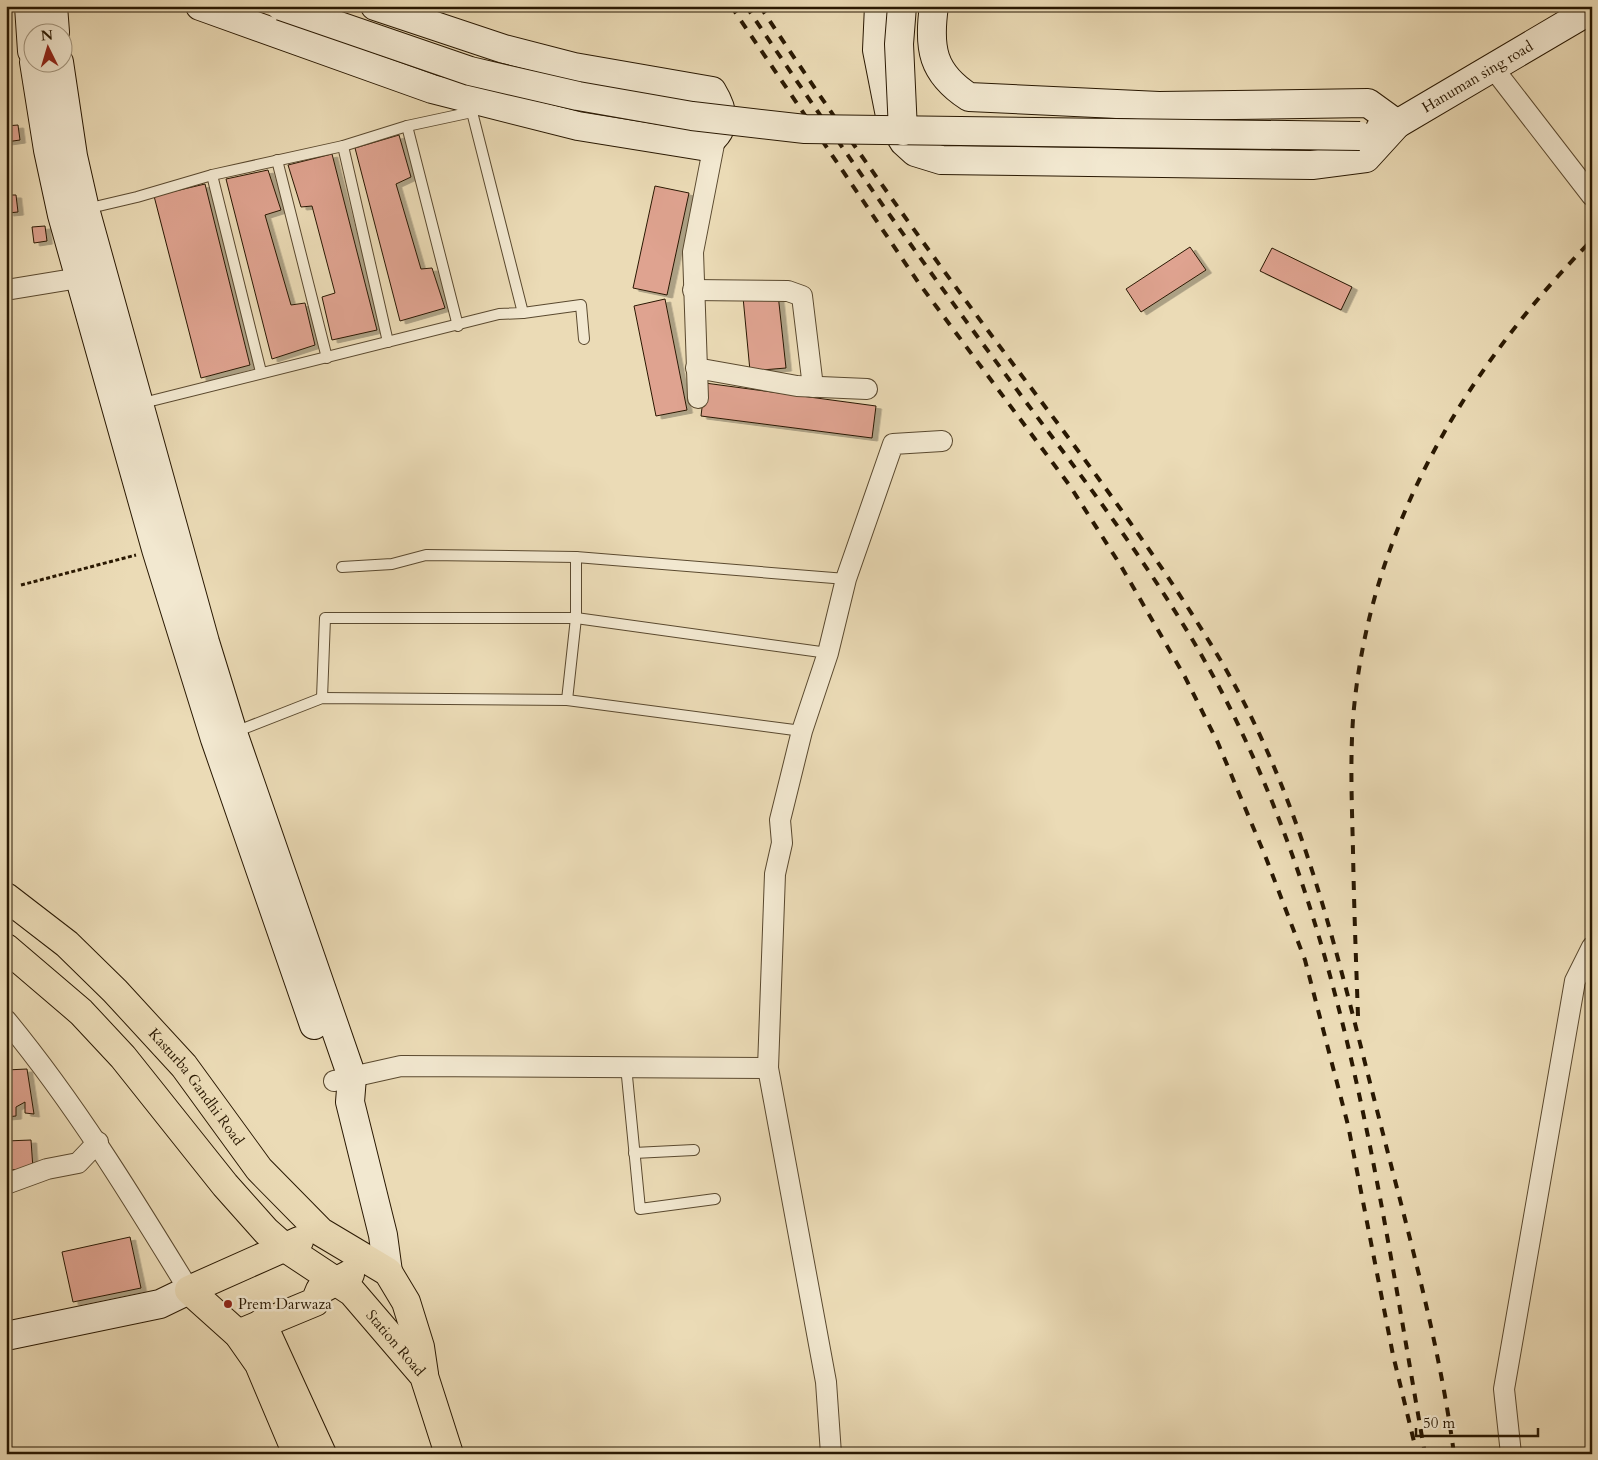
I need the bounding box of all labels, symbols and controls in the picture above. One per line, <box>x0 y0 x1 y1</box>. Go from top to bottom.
north arrow <box>22 22 72 72</box>
text: N <box>40 26 54 46</box>
street label: Hanuman sing road <box>1418 36 1537 117</box>
street label: Kasturba Gandhi Road <box>144 1024 249 1149</box>
place label: Prem Darwaza <box>238 1294 332 1314</box>
marker: Prem Darwaza <box>222 1298 234 1310</box>
street label: Station Road <box>361 1305 430 1380</box>
scale bar <box>1416 1405 1538 1437</box>
text: 50 m <box>1423 1413 1455 1433</box>

